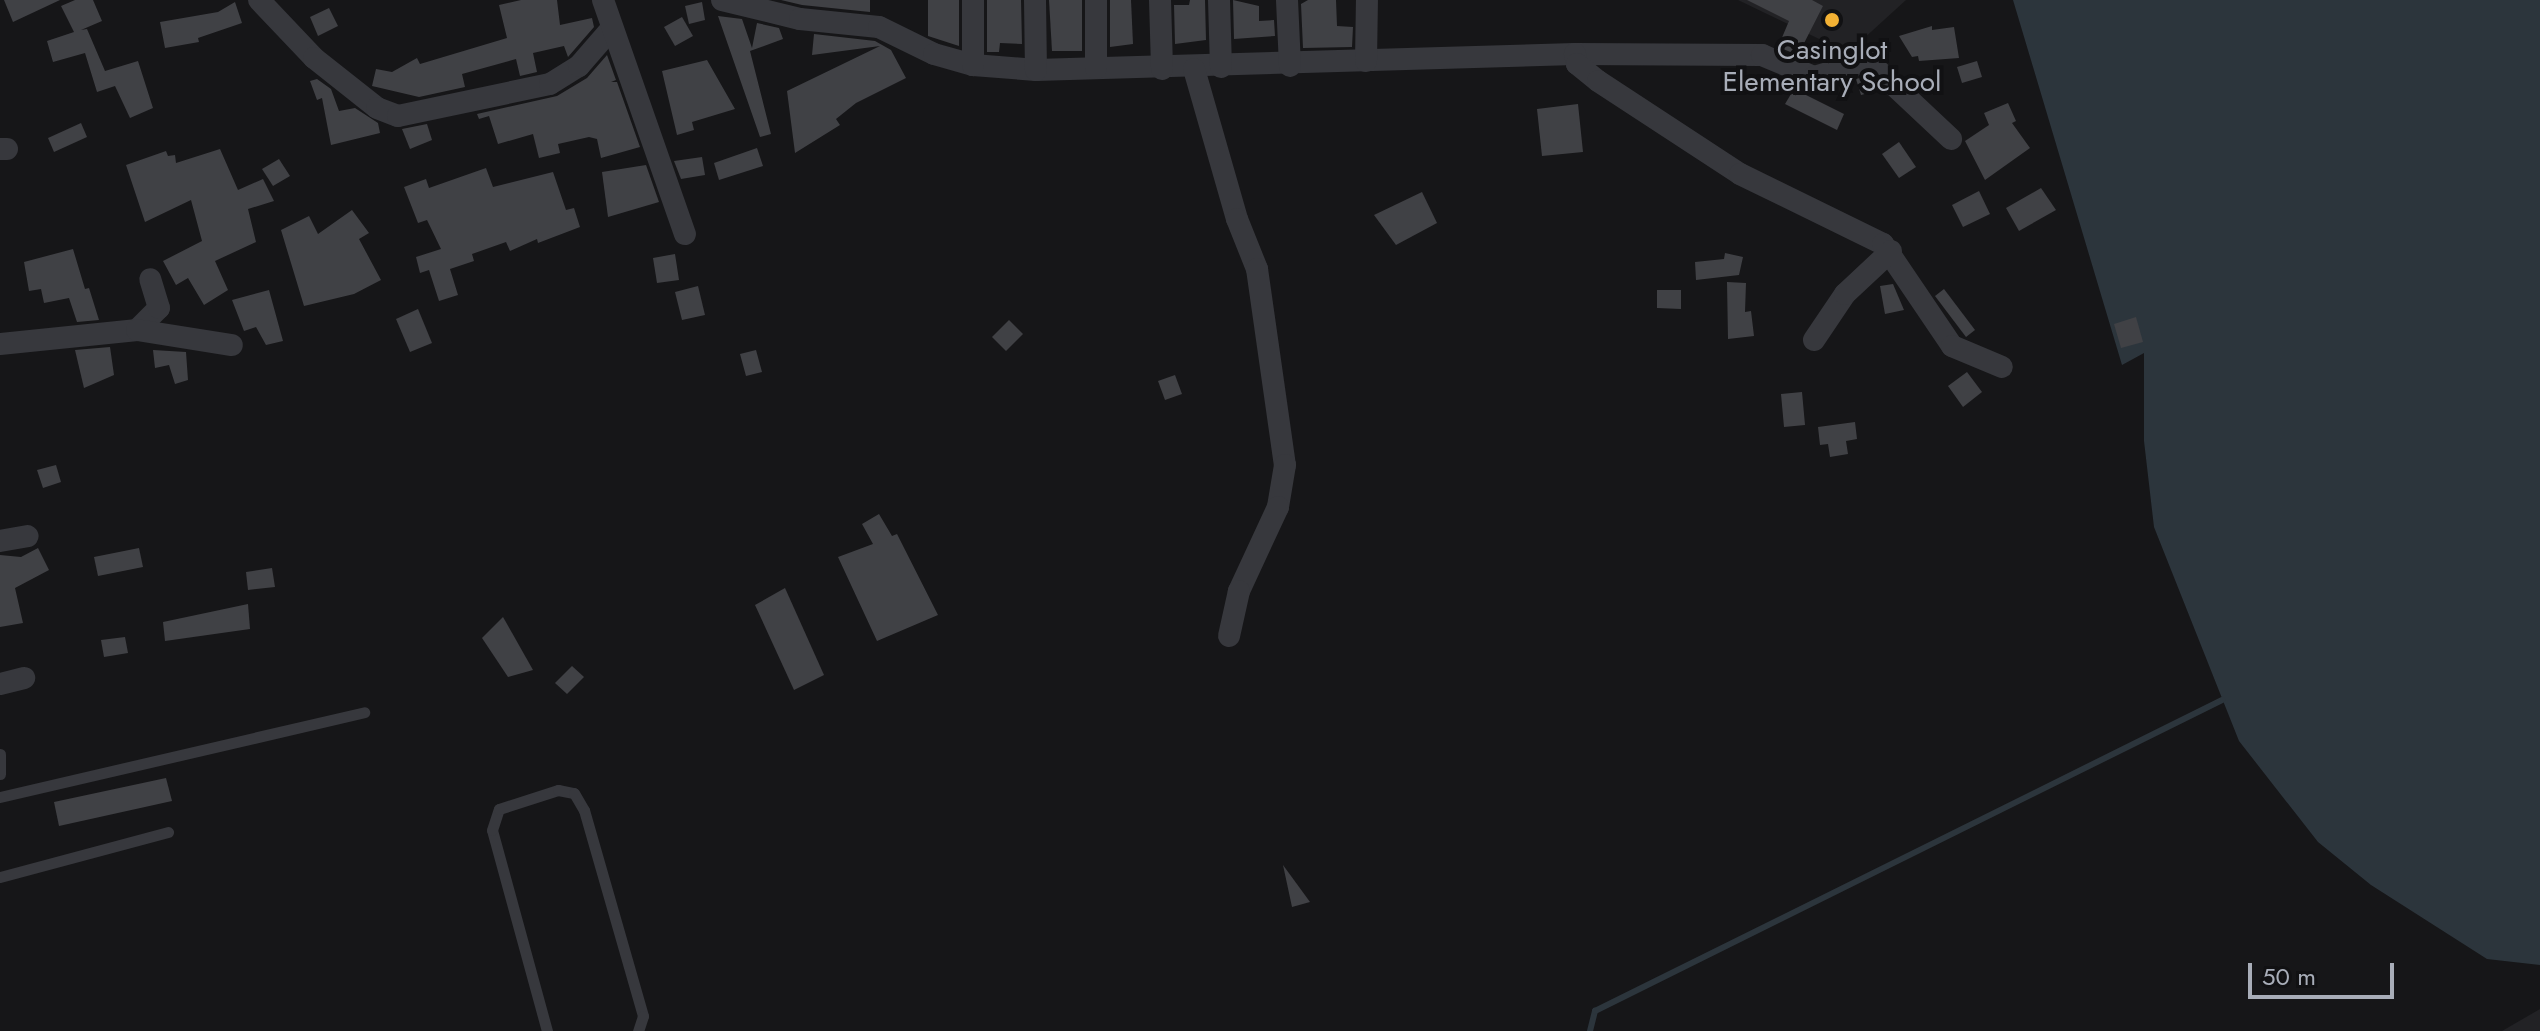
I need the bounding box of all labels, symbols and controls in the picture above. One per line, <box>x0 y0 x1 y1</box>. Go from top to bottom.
marker: Casinglot Elementary School <box>1823 11 1841 29</box>
place label: Casinglot Elementary School <box>1722 33 1942 99</box>
scale bar <box>2252 947 2398 997</box>
text: 50 m <box>2262 959 2316 994</box>

